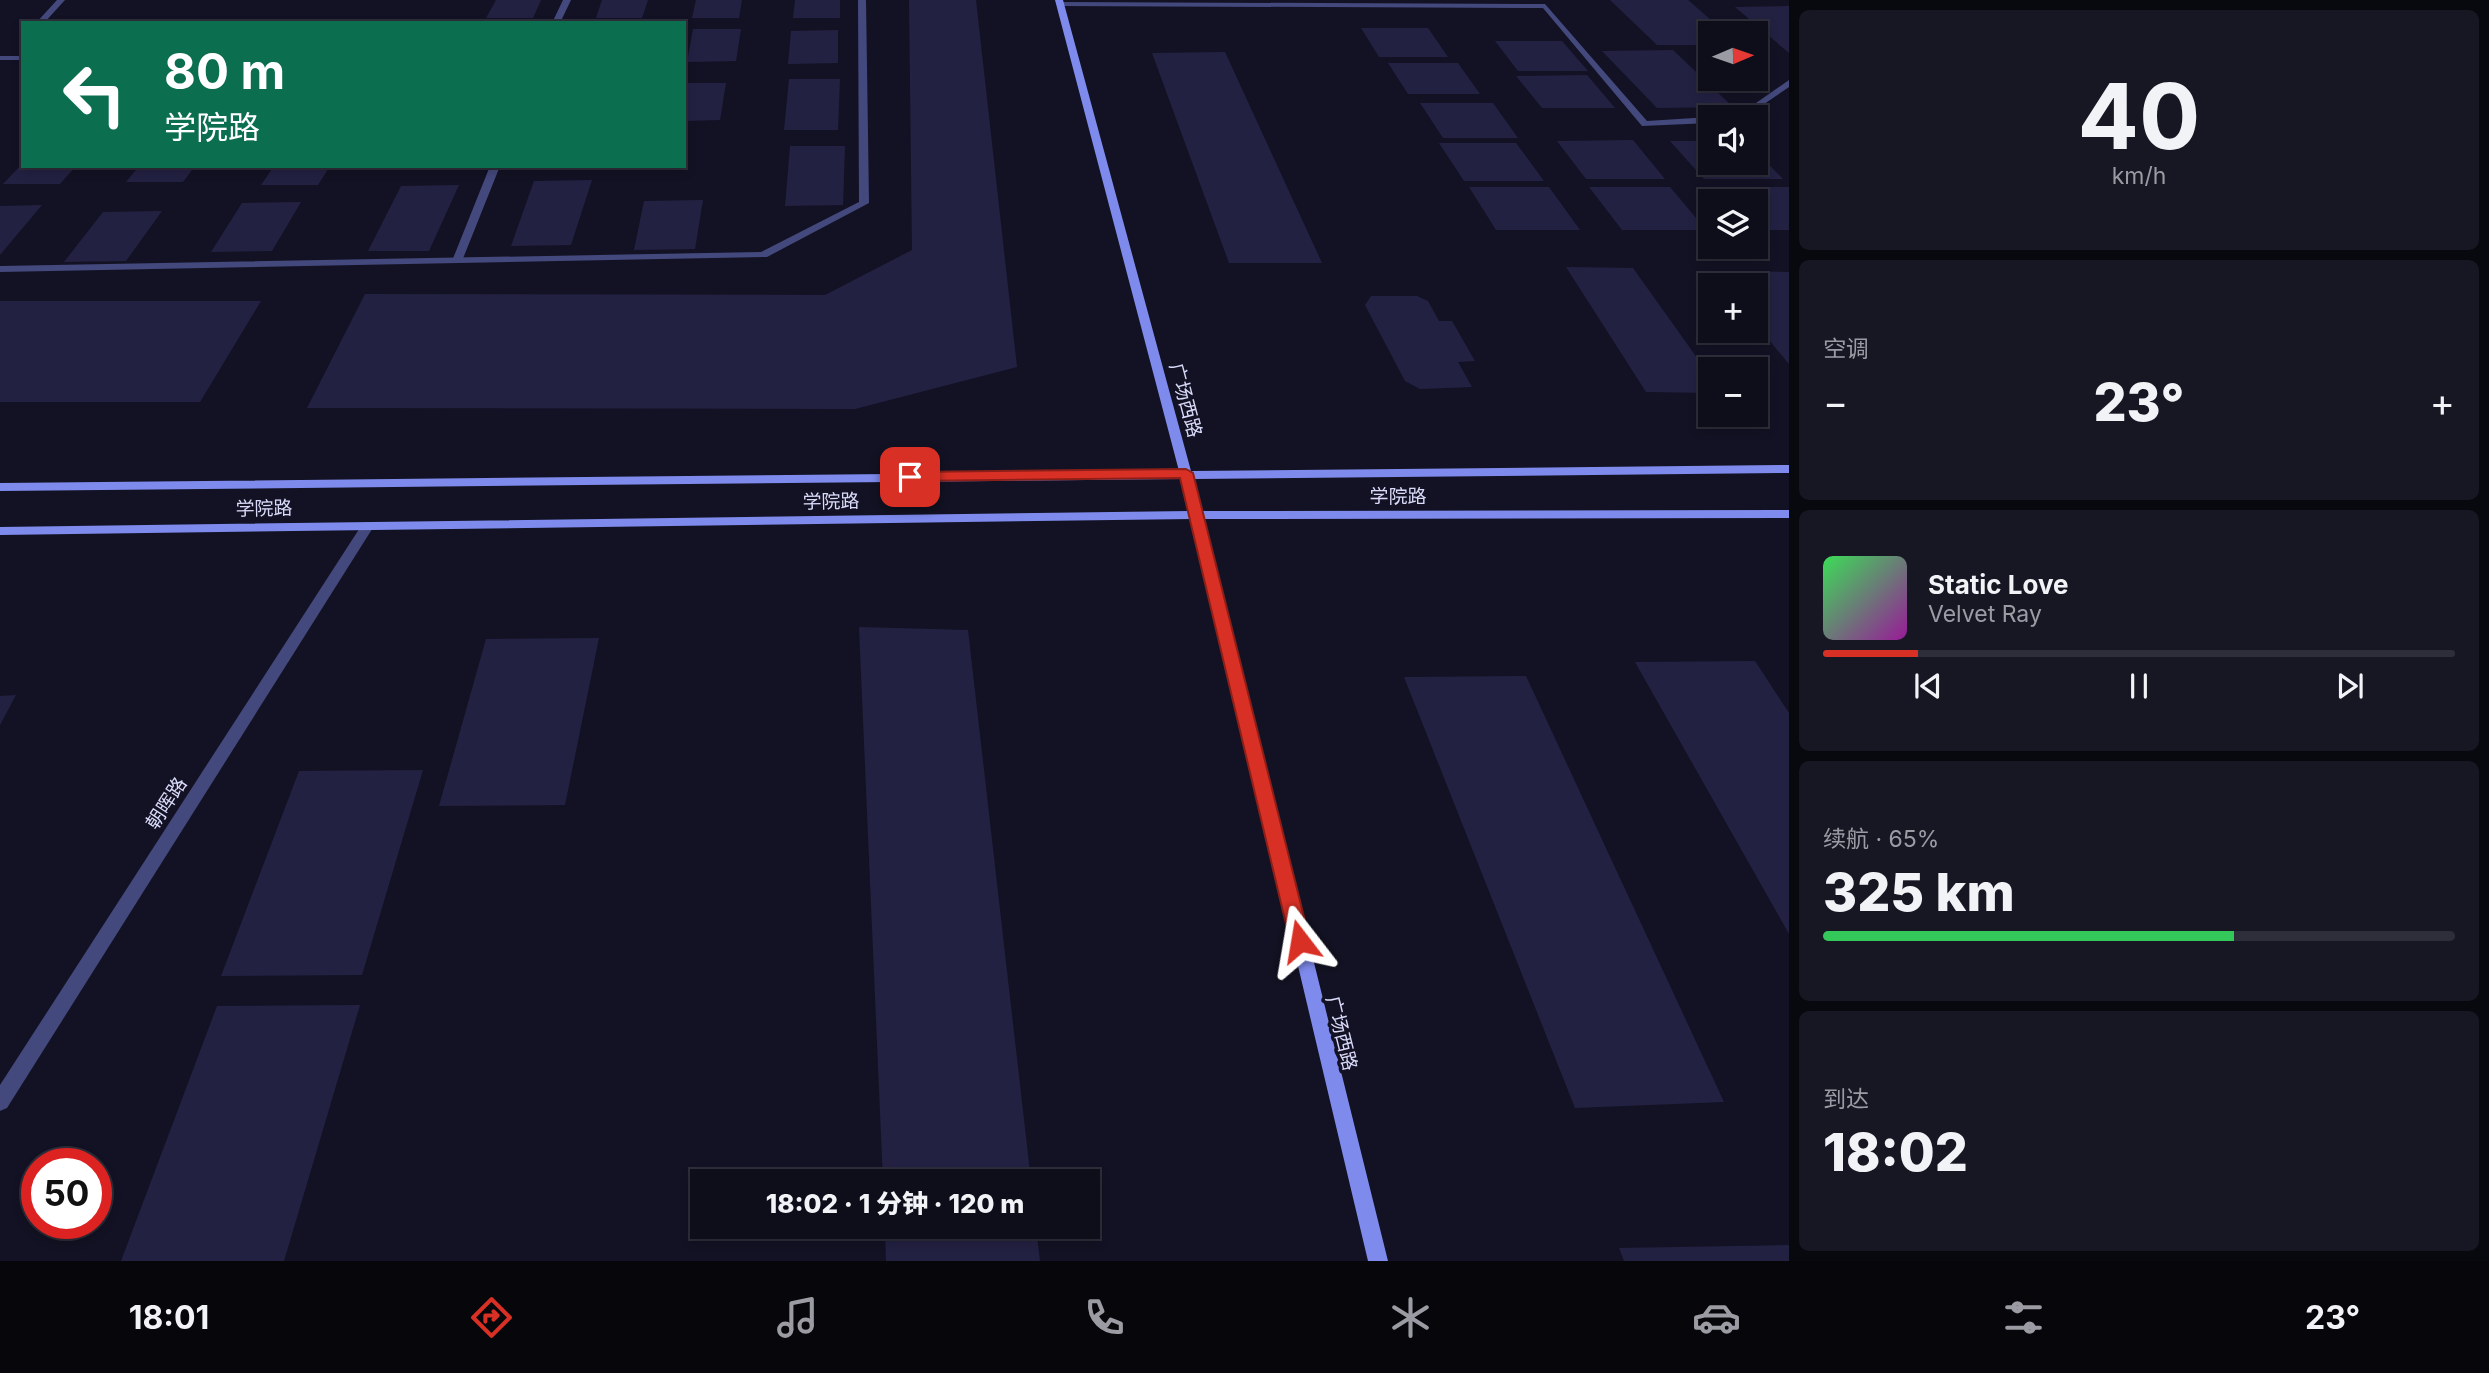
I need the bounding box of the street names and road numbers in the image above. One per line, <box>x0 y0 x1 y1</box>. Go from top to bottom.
street label: 广场西路 <box>1165 360 1206 440</box>
street label: 学院路 <box>1369 485 1427 508</box>
street label: 学院路 <box>802 490 860 513</box>
street label: 学院路 <box>235 497 293 520</box>
street label: 朝晖路 <box>141 773 192 833</box>
street label: 广场西路 <box>1321 993 1362 1073</box>

